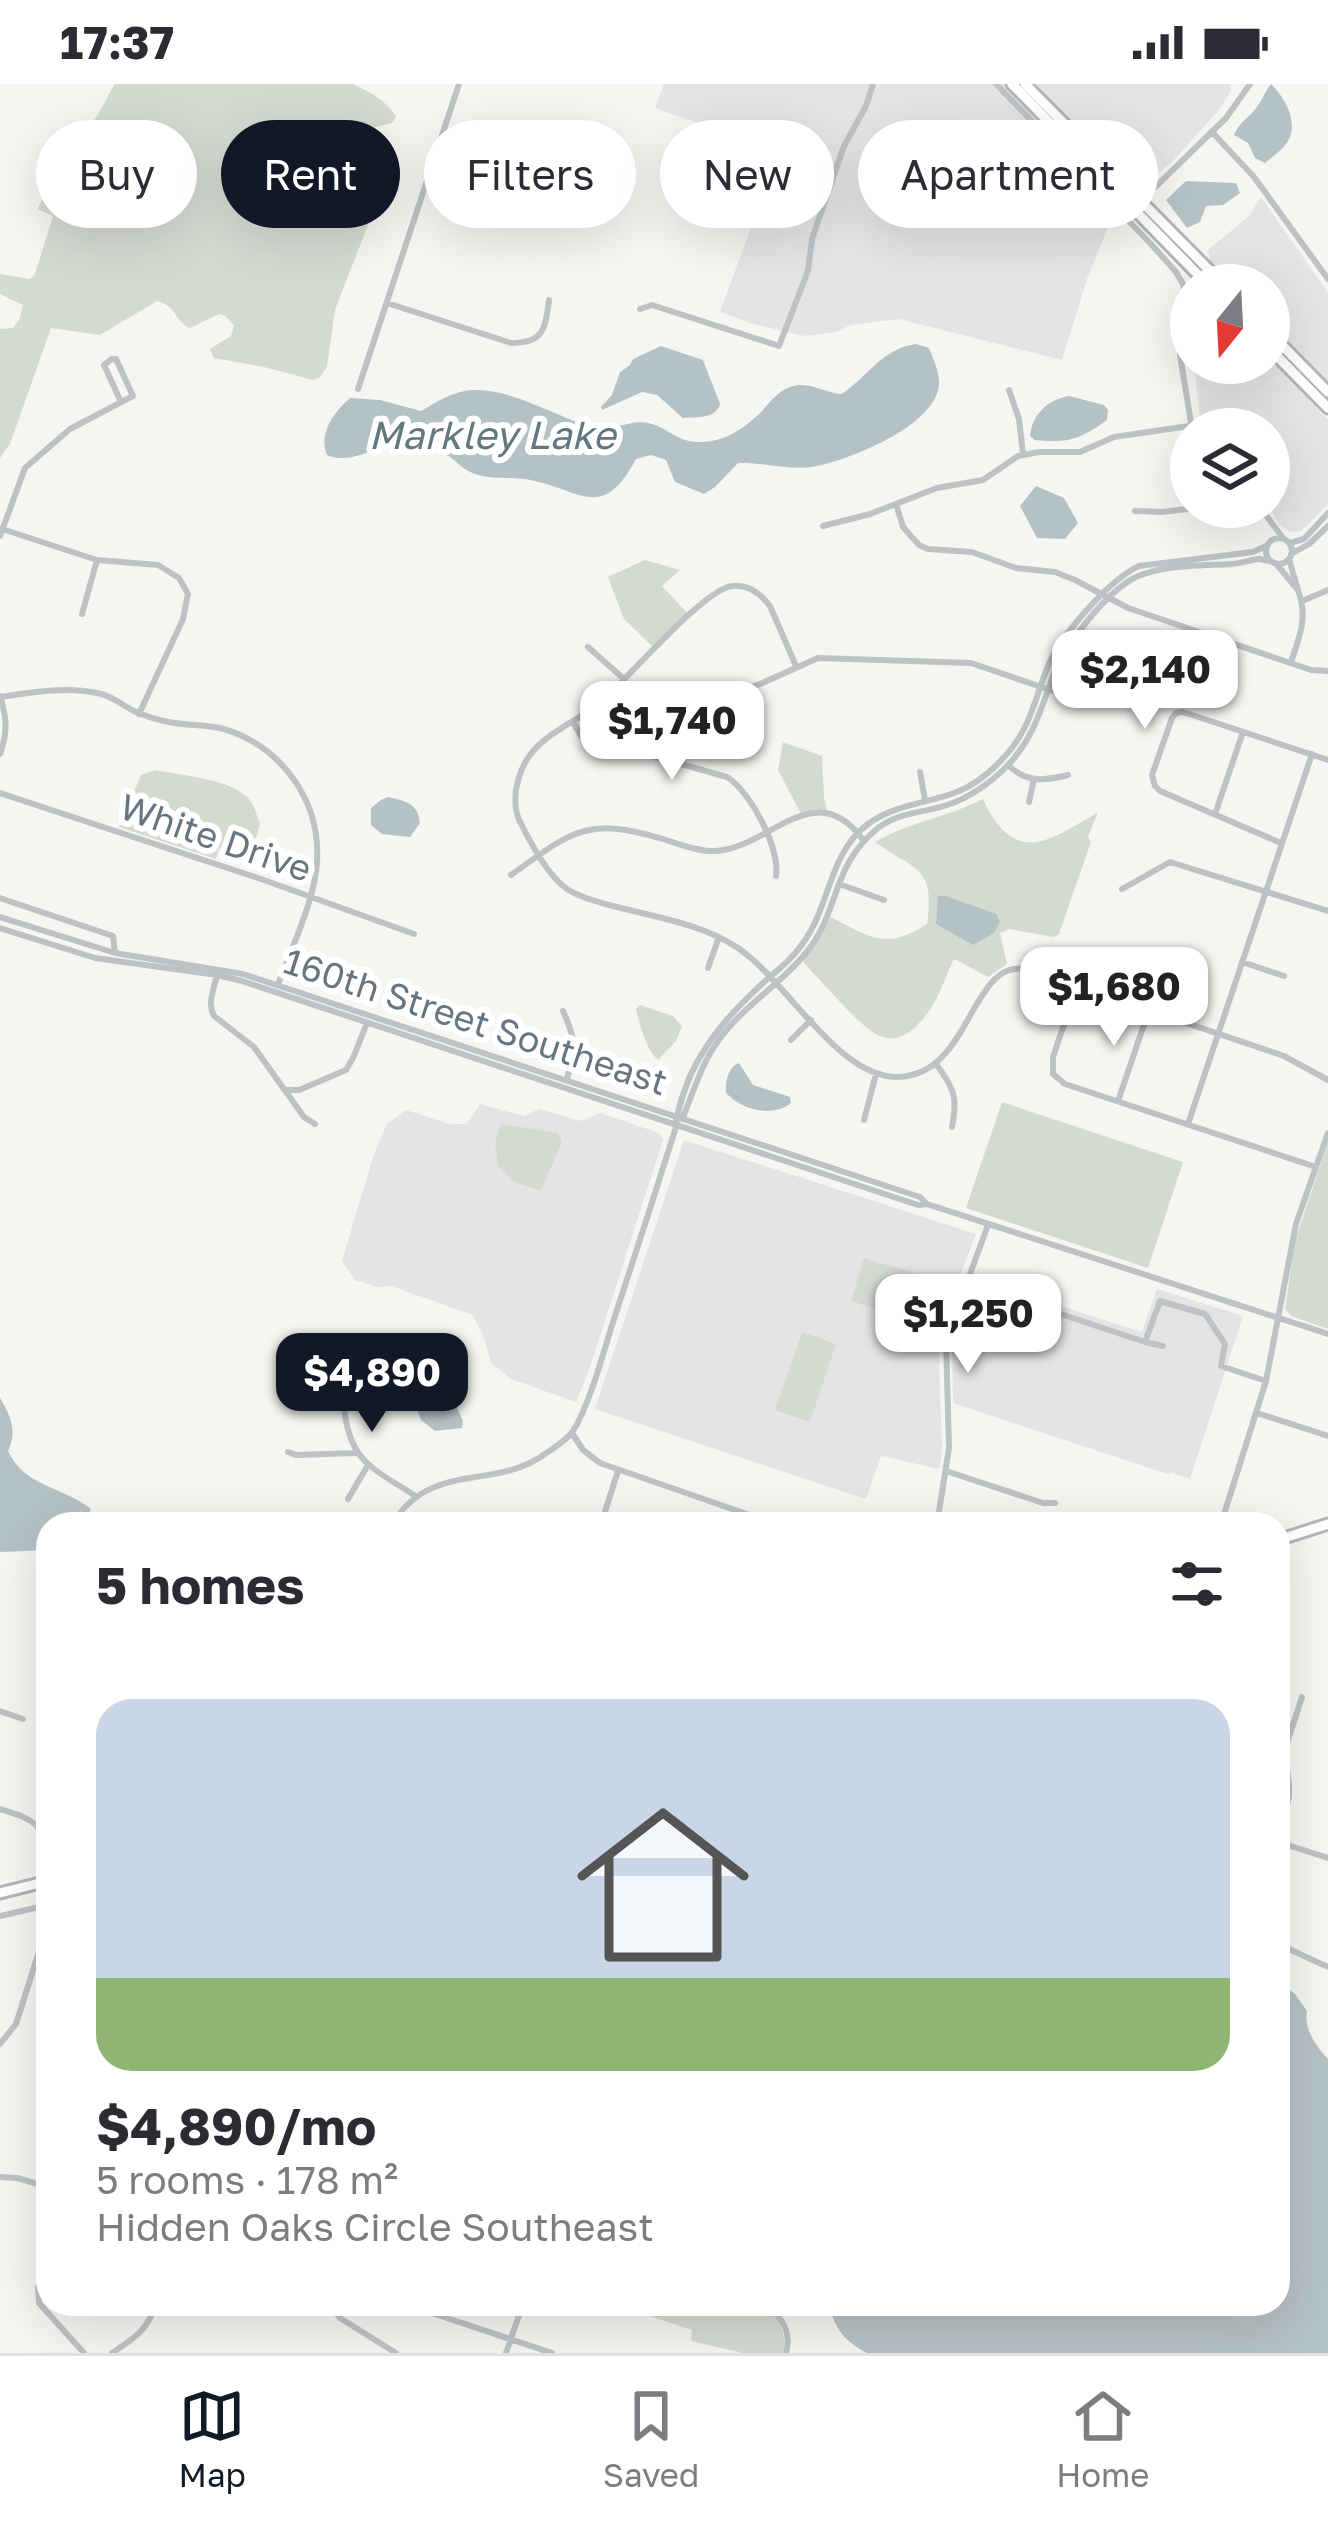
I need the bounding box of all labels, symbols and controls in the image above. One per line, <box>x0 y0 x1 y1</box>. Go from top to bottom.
text: 17:37 <box>60 15 174 69</box>
chip: Buy <box>36 120 197 228</box>
chip: Rent <box>221 120 400 228</box>
chip: Filters <box>424 120 636 228</box>
chip: New <box>660 120 834 228</box>
chip: Apartment <box>858 120 1158 228</box>
north arrow <box>1170 264 1290 384</box>
map controls <box>1170 264 1290 528</box>
button: layers <box>1170 408 1290 528</box>
water label: Markley Lake <box>369 411 618 458</box>
pin: $2,140 <box>1047 630 1243 732</box>
text: $2,140 <box>1079 645 1211 692</box>
pin: $1,740 <box>574 681 770 783</box>
text: $1,740 <box>607 696 737 743</box>
street label: White Drive <box>115 784 317 890</box>
street label: 160th Street Southeast <box>279 939 673 1103</box>
pin: $1,680 <box>1016 947 1212 1049</box>
text: $1,680 <box>1047 962 1181 1009</box>
pin: $1,250 <box>870 1274 1066 1376</box>
text: $1,250 <box>902 1289 1034 1336</box>
pin: $4,890 <box>274 1333 470 1435</box>
text: $4,890 <box>303 1348 441 1395</box>
icon: filters <box>1164 1551 1230 1617</box>
text: 5 homes <box>96 1554 305 1615</box>
icon: home <box>555 1777 771 1993</box>
text: $4,890/mo <box>96 2095 376 2156</box>
text: 5 rooms · 178 m² <box>96 2156 398 2203</box>
text: Hidden Oaks Circle Southeast <box>96 2203 654 2250</box>
tab: Map <box>179 2383 246 2494</box>
tab: Saved <box>603 2383 699 2494</box>
tab: Home <box>1056 2383 1149 2494</box>

